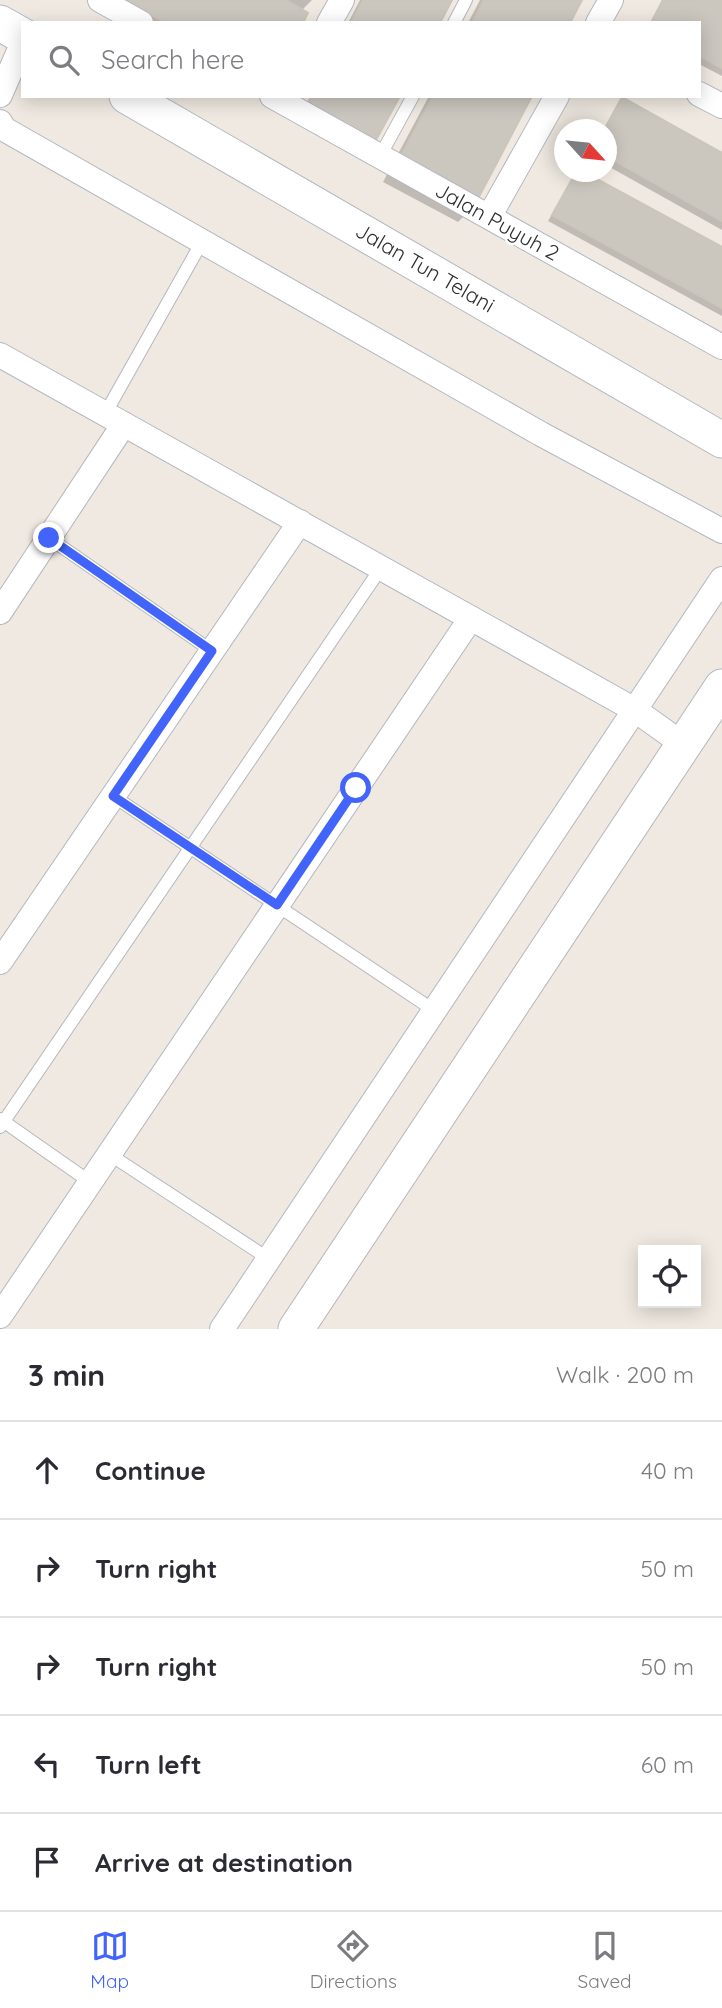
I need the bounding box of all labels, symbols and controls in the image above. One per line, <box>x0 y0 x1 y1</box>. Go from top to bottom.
search box <box>21 21 701 98</box>
icon: search <box>45 41 83 79</box>
text: Search here <box>101 43 245 76</box>
north arrow <box>554 119 617 182</box>
street label: Jalan Puyuh 2 <box>431 176 564 266</box>
street label: Jalan Tun Telani <box>351 217 500 317</box>
route end <box>33 522 64 553</box>
route start <box>340 772 371 803</box>
map controls <box>638 1245 701 1308</box>
button: locate <box>638 1245 701 1308</box>
text: 3 min <box>28 1356 105 1394</box>
text: Walk · 200 m <box>556 1360 694 1389</box>
icon: ahead <box>28 1451 66 1489</box>
text: Continue <box>95 1454 206 1487</box>
text: 40 m <box>641 1456 694 1485</box>
icon: right <box>28 1549 66 1587</box>
text: Turn right <box>95 1552 217 1585</box>
text: 50 m <box>641 1554 694 1583</box>
icon: right <box>28 1647 66 1685</box>
text: Turn right <box>95 1650 217 1683</box>
text: 50 m <box>641 1652 694 1681</box>
icon: left <box>28 1745 66 1783</box>
text: Turn left <box>95 1748 202 1781</box>
text: 60 m <box>641 1750 694 1779</box>
icon: arrive <box>28 1843 66 1881</box>
text: Arrive at destination <box>95 1846 353 1879</box>
tab: Map <box>90 1927 129 1993</box>
tab: Directions <box>310 1927 397 1993</box>
tab: Saved <box>577 1927 632 1993</box>

